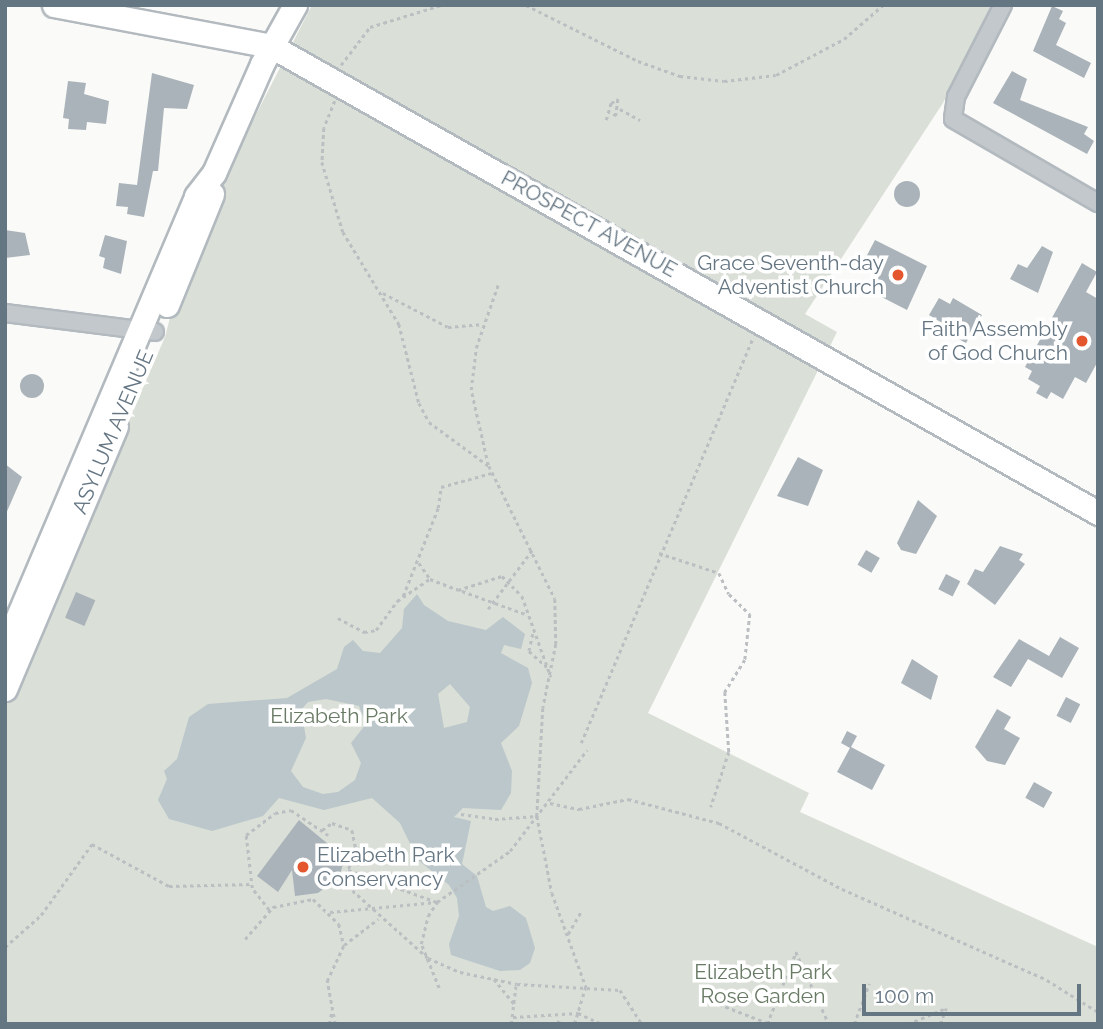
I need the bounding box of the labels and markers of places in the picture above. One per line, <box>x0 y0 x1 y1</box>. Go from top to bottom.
place label: Grace Seventh-day Adventist Church <box>697 250 884 300</box>
marker: Grace Seventh-day Adventist Church <box>890 267 906 283</box>
place label: Faith Assembly of God Church <box>921 316 1068 366</box>
marker: Faith Assembly of God Church <box>1074 333 1090 349</box>
place label: Elizabeth Park Conservancy <box>317 842 455 892</box>
marker: Elizabeth Park Conservancy <box>295 859 311 875</box>

